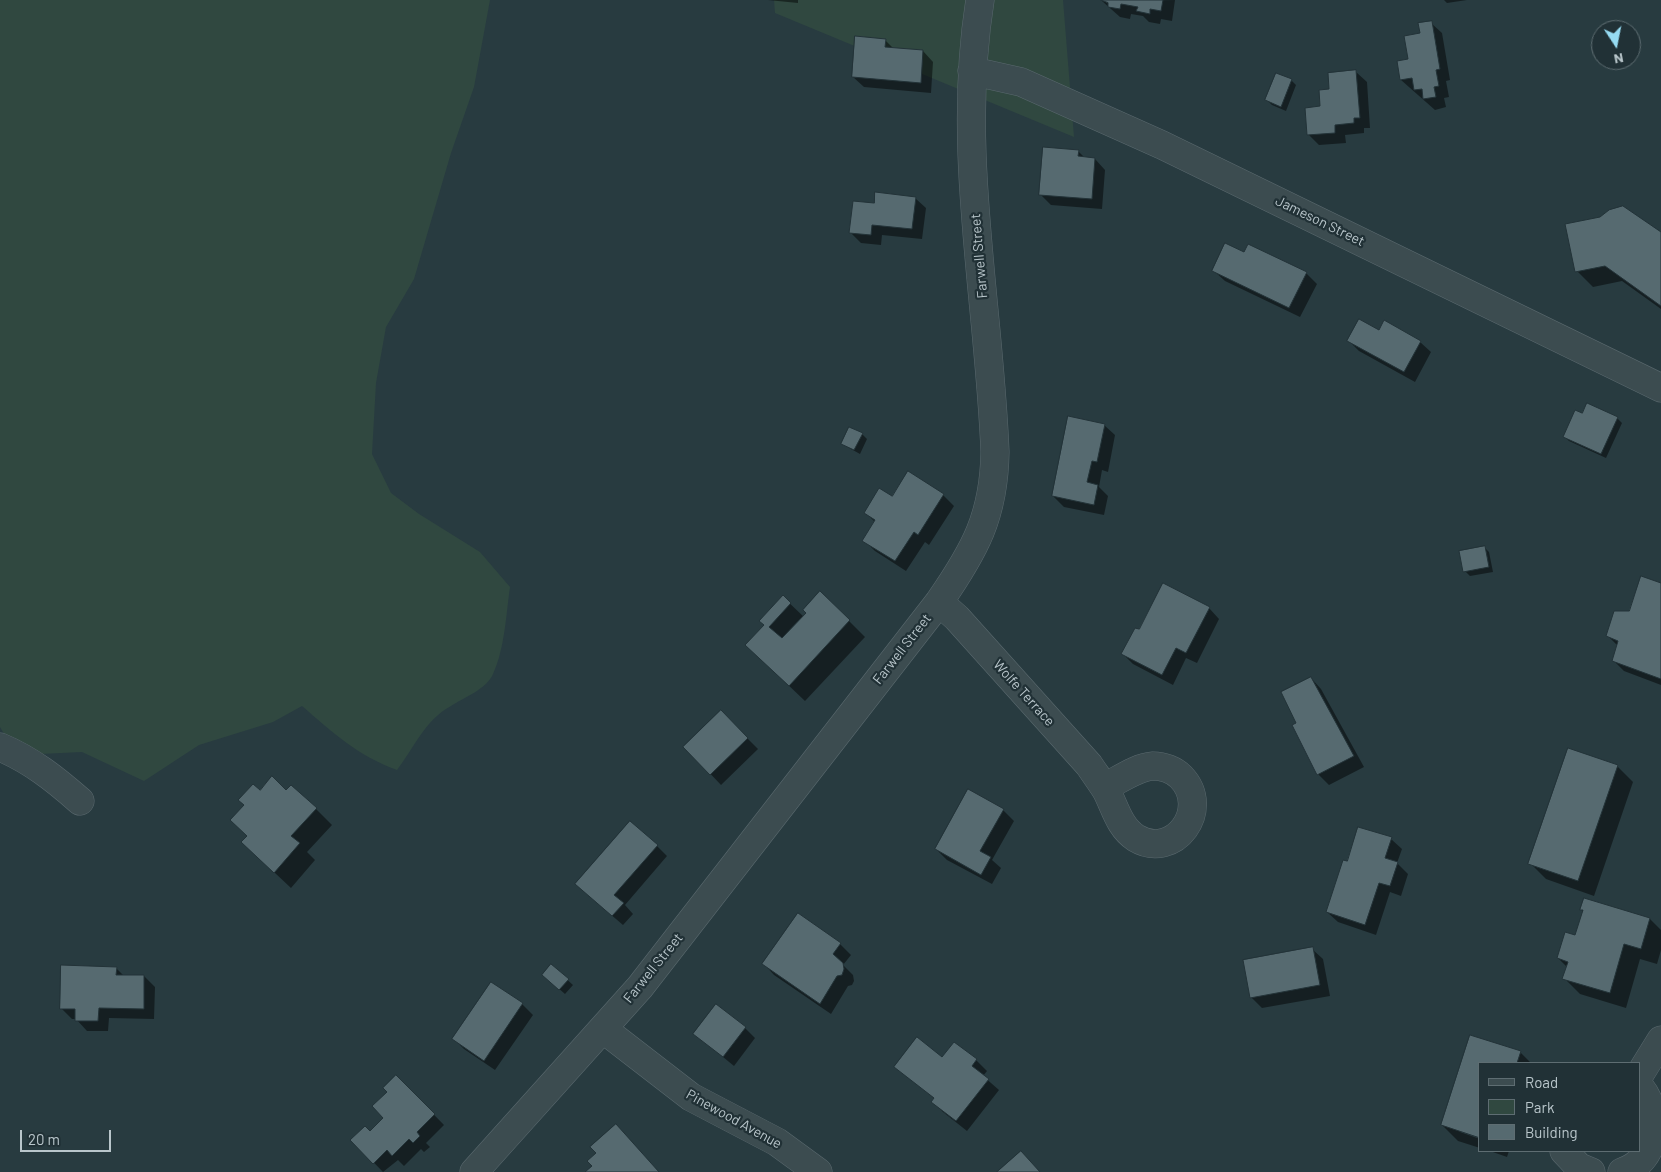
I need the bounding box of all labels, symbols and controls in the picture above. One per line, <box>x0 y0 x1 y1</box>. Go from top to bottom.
north arrow <box>1591 20 1641 70</box>
text: N <box>1613 50 1625 68</box>
street label: Jameson Street <box>1273 192 1367 250</box>
street label: Farwell Street <box>967 213 991 299</box>
street label: Farwell Street <box>869 610 935 688</box>
street label: Wolfe Terrace <box>990 656 1058 730</box>
street label: Farwell Street <box>620 930 686 1006</box>
legend <box>1478 1062 1641 1152</box>
text: Road <box>1525 1073 1558 1091</box>
street label: Pinewood Avenue <box>683 1086 785 1152</box>
text: Park <box>1525 1098 1554 1116</box>
scale bar <box>22 1120 114 1152</box>
text: Building <box>1525 1123 1578 1141</box>
text: 20 m <box>28 1130 60 1148</box>

